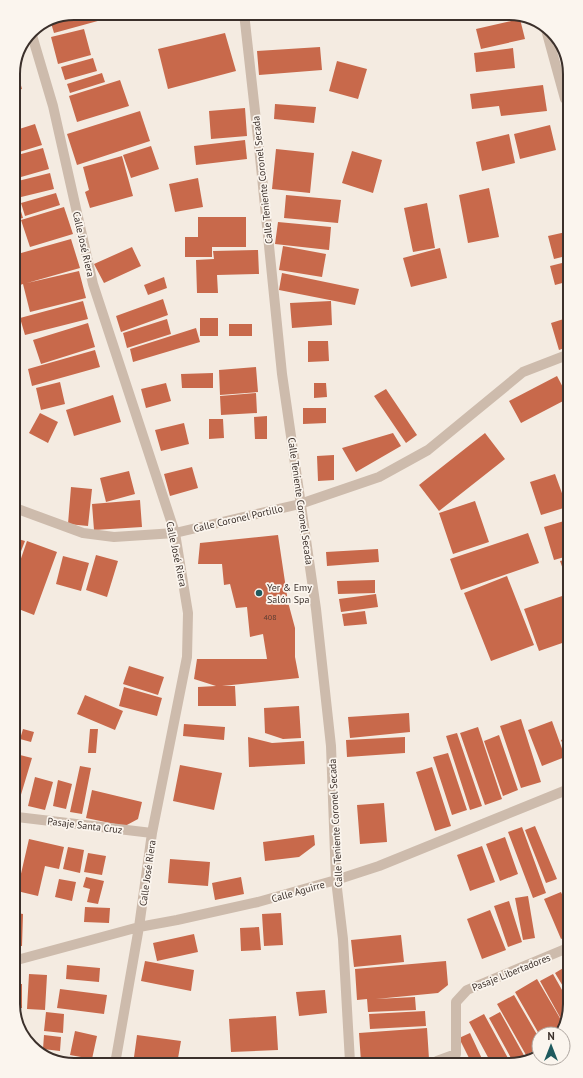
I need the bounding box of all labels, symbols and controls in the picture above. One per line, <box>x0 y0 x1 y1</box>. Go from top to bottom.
street label: Calle Teniente Coronel Secada <box>249 115 276 245</box>
street label: Calle José Riera <box>70 210 97 278</box>
street label: Calle Teniente Coronel Secada <box>285 437 316 566</box>
street label: Calle Coronel Portillo <box>192 502 284 535</box>
street label: Calle José Riera <box>163 520 190 588</box>
place label: Yer & Emy Salón Spa <box>267 581 312 606</box>
marker: Yer & Emy Salón Spa <box>254 588 264 598</box>
house number: 408 <box>263 612 277 622</box>
street label: Calle Teniente Coronel Secada <box>326 758 345 888</box>
street label: Pasaje Santa Cruz <box>47 814 123 837</box>
street label: Calle José Riera <box>136 839 159 907</box>
street label: Calle Aguirre <box>270 878 326 905</box>
street label: Pasaje Libertadores <box>470 951 552 994</box>
north arrow <box>531 1026 571 1066</box>
text: N <box>547 1029 555 1043</box>

